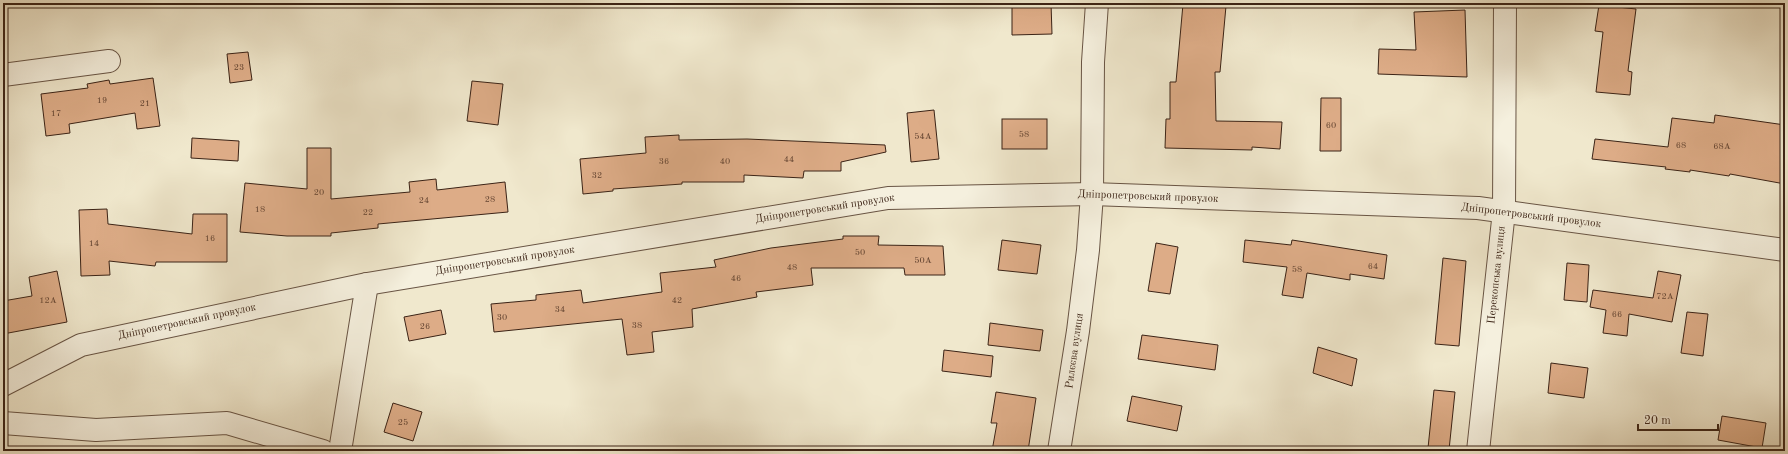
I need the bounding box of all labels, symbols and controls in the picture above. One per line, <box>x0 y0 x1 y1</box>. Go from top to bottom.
house number: 23 <box>234 63 244 72</box>
house number: 19 <box>97 96 107 105</box>
house number: 21 <box>140 99 150 108</box>
house number: 17 <box>51 109 61 118</box>
house number: 60 <box>1326 121 1336 130</box>
house number: 58 <box>1019 130 1029 139</box>
house number: 54А <box>914 132 932 141</box>
house number: 68 <box>1676 141 1686 150</box>
house number: 68А <box>1713 142 1731 151</box>
house number: 44 <box>784 155 794 164</box>
house number: 36 <box>659 157 669 166</box>
house number: 40 <box>720 157 730 166</box>
house number: 32 <box>592 171 602 180</box>
house number: 20 <box>314 188 324 197</box>
street label: Дніпропетровський провулок <box>1077 189 1219 205</box>
street label: Дніпропетровський провулок <box>754 192 896 225</box>
house number: 28 <box>485 195 495 204</box>
house number: 24 <box>419 196 429 205</box>
street label: Дніпропетровський провулок <box>1460 202 1602 230</box>
house number: 18 <box>255 205 265 214</box>
house number: 22 <box>363 208 373 217</box>
street label: Перекопська вулиця <box>1486 225 1508 325</box>
house number: 16 <box>205 234 215 243</box>
house number: 14 <box>89 239 99 248</box>
street label: Дніпропетровський провулок <box>434 244 576 277</box>
house number: 50 <box>855 248 865 257</box>
house number: 50А <box>914 256 932 265</box>
house number: 64 <box>1368 262 1378 271</box>
house number: 48 <box>787 263 797 272</box>
house number: 58 <box>1292 265 1302 274</box>
house number: 46 <box>731 274 741 283</box>
house number: 72А <box>1656 292 1674 301</box>
house number: 12А <box>39 296 57 305</box>
house number: 42 <box>672 296 682 305</box>
street label: Дніпропетровський провулок <box>117 302 258 342</box>
house number: 34 <box>555 305 565 314</box>
house number: 66 <box>1612 310 1622 319</box>
street label: Рилєєва вулиця <box>1064 312 1086 390</box>
house number: 30 <box>497 313 507 322</box>
house number: 38 <box>632 321 642 330</box>
house number: 26 <box>420 322 430 331</box>
scale bar <box>1638 406 1718 432</box>
text: 20 m <box>1644 415 1671 427</box>
house number: 25 <box>398 418 408 427</box>

